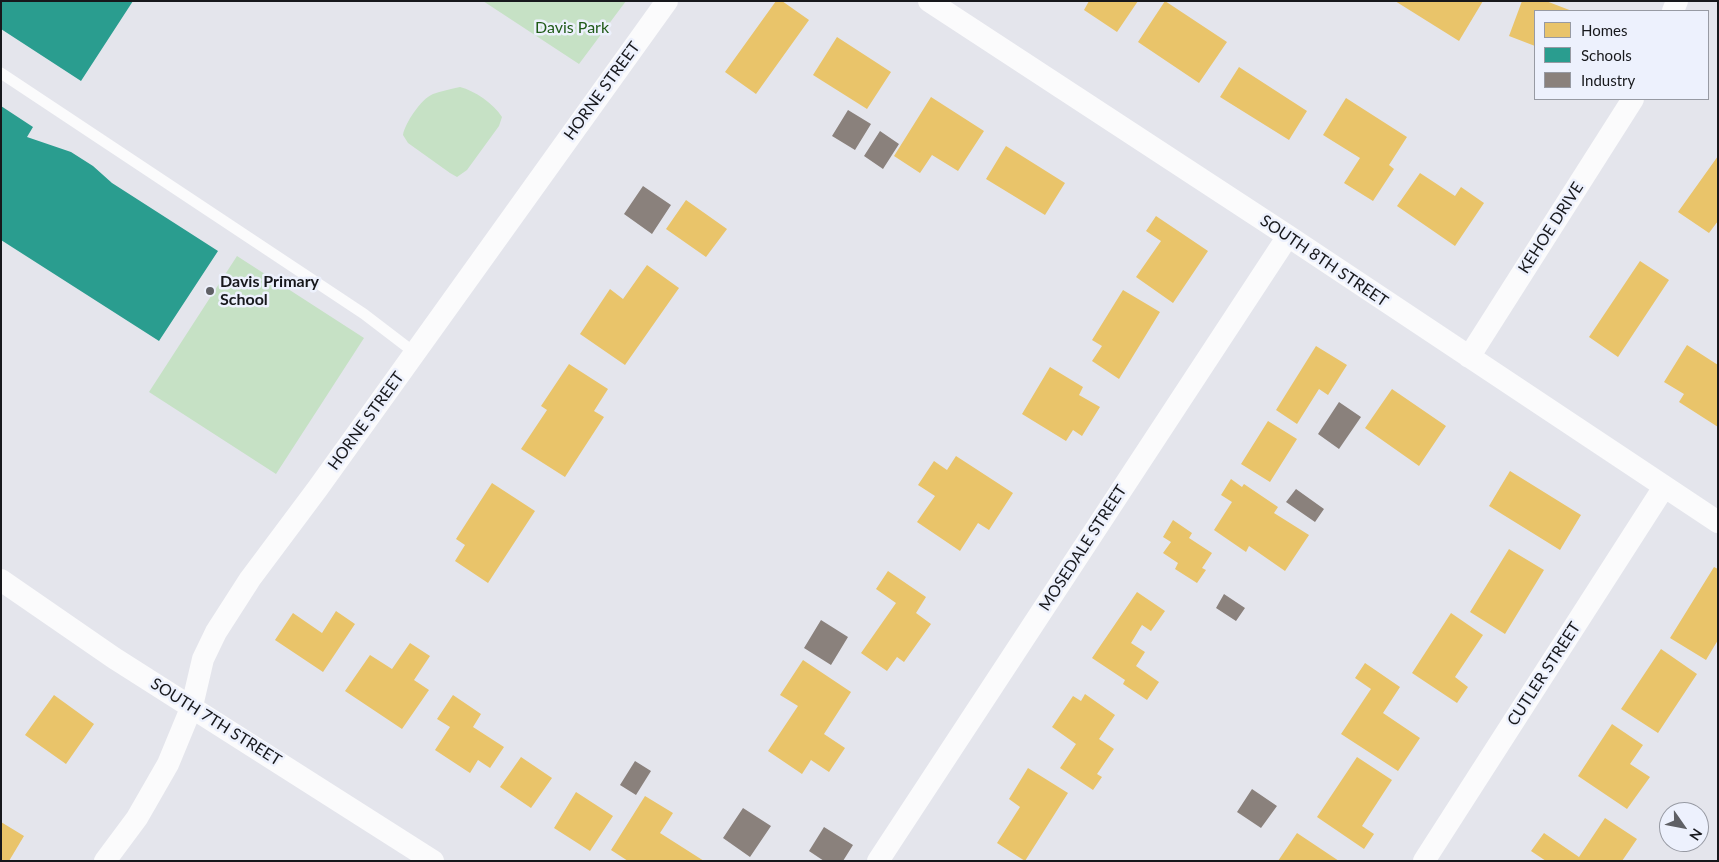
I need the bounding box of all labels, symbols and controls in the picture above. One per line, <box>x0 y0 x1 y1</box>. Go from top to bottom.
legend <box>1534 10 1709 100</box>
park label: Davis Park <box>535 18 609 38</box>
text: Homes <box>1581 21 1627 39</box>
street label: HORNE STREET <box>560 38 644 144</box>
text: Schools <box>1581 46 1632 64</box>
text: Industry <box>1581 71 1635 89</box>
street label: KEHOE DRIVE <box>1514 179 1588 277</box>
street label: SOUTH 8TH STREET <box>1256 211 1392 311</box>
place label: Davis Primary School <box>220 272 319 310</box>
marker: Davis Primary School <box>204 285 216 297</box>
street label: HORNE STREET <box>324 368 408 474</box>
street label: MOSEDALE STREET <box>1035 482 1131 614</box>
street label: CUTLER STREET <box>1503 619 1585 729</box>
street label: SOUTH 7TH STREET <box>147 674 285 770</box>
north arrow <box>1659 802 1709 852</box>
text: N <box>1686 826 1706 844</box>

